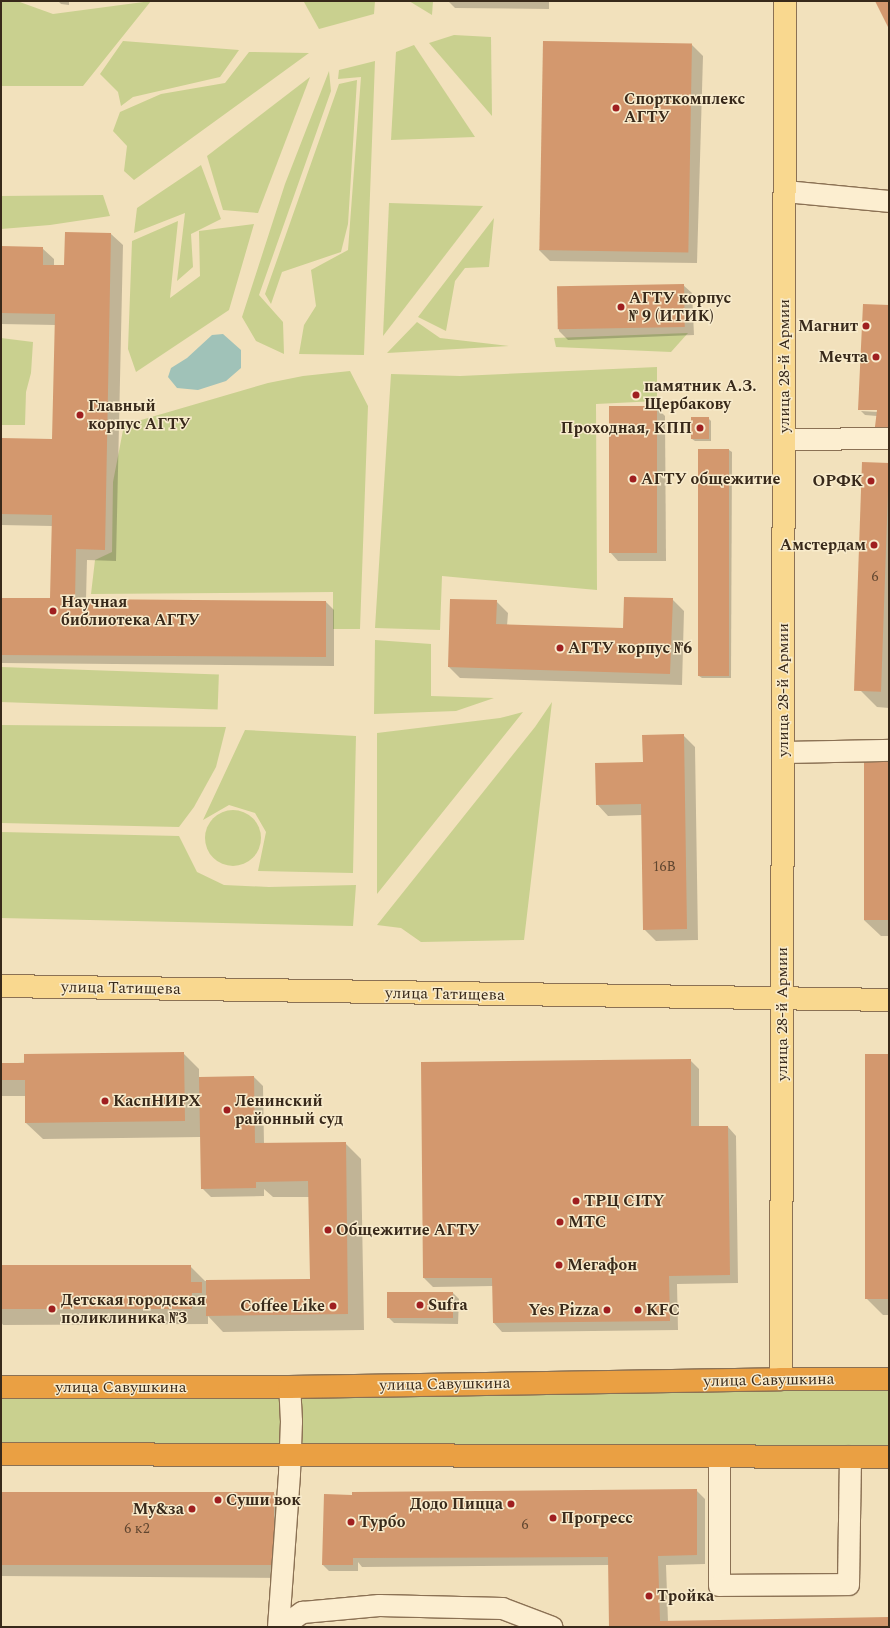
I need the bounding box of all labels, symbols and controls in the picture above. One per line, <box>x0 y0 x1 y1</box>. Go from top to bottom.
place label: Спорткомплекс АГТУ <box>624 89 745 127</box>
marker: Спорткомплекс АГТУ <box>611 103 621 113</box>
place label: АГТУ корпус № 9 (ИТИК) <box>629 288 731 326</box>
street label: улица 28-й Армии <box>774 299 794 433</box>
marker: АГТУ корпус № 9 (ИТИК) <box>616 302 626 312</box>
place label: Магнит <box>798 316 858 336</box>
marker: Магнит <box>861 321 871 331</box>
place label: Мечта <box>818 347 868 367</box>
marker: Мечта <box>871 352 881 362</box>
place label: памятник А.З. Щербакову <box>644 376 757 414</box>
marker: памятник А.З. Щербакову <box>631 390 641 400</box>
place label: Главный корпус АГТУ <box>88 396 190 434</box>
marker: Главный корпус АГТУ <box>75 410 85 420</box>
place label: Проходная, КПП <box>561 418 692 438</box>
marker: Проходная, КПП <box>695 423 705 433</box>
place label: АГТУ общежитие <box>641 469 780 489</box>
place label: ОРФК <box>813 471 863 491</box>
marker: АГТУ общежитие <box>628 474 638 484</box>
marker: ОРФК <box>866 476 876 486</box>
place label: Амстердам <box>780 535 866 555</box>
marker: Амстердам <box>869 540 879 550</box>
house number: 6 <box>872 569 878 585</box>
place label: Научная библиотека АГТУ <box>61 592 200 630</box>
marker: Научная библиотека АГТУ <box>48 606 58 616</box>
street label: улица 28-й Армии <box>773 623 793 757</box>
place label: АГТУ корпус №6 <box>568 638 692 658</box>
marker: АГТУ корпус №6 <box>555 643 565 653</box>
house number: 16В <box>652 859 676 875</box>
street label: улица 28-й Армии <box>772 947 792 1081</box>
street label: улица Татищева <box>61 977 181 999</box>
street label: улица Татищева <box>385 983 505 1005</box>
place label: КаспНИРХ <box>113 1091 201 1111</box>
place label: Ленинский районный суд <box>235 1091 343 1129</box>
marker: КаспНИРХ <box>100 1096 110 1106</box>
marker: Ленинский районный суд <box>222 1105 232 1115</box>
place label: ТРЦ CITY <box>584 1191 665 1211</box>
marker: ТРЦ CITY <box>571 1196 581 1206</box>
place label: МТС <box>568 1212 606 1232</box>
marker: МТС <box>555 1217 565 1227</box>
place label: Общежитие АГТУ <box>336 1220 479 1240</box>
marker: Общежитие АГТУ <box>323 1225 333 1235</box>
place label: Мегафон <box>567 1255 637 1275</box>
marker: Мегафон <box>554 1260 564 1270</box>
place label: Детская городская поликлиника №3 <box>61 1290 206 1328</box>
place label: Sufra <box>428 1295 468 1315</box>
place label: Coffee Like <box>240 1296 325 1316</box>
marker: Sufra <box>415 1300 425 1310</box>
place label: Yes Pizza <box>529 1300 599 1320</box>
place label: KFC <box>646 1300 680 1320</box>
marker: Coffee Like <box>328 1301 338 1311</box>
marker: Детская городская поликлиника №3 <box>46 1303 58 1315</box>
marker: Yes Pizza <box>602 1305 612 1315</box>
marker: KFC <box>633 1305 643 1315</box>
street label: улица Савушкина <box>703 1369 835 1391</box>
street label: улица Савушкина <box>379 1373 511 1395</box>
street label: улица Савушкина <box>55 1377 187 1397</box>
place label: Суши вок <box>226 1490 301 1510</box>
place label: Додо Пицца <box>410 1494 503 1514</box>
marker: Суши вок <box>213 1495 223 1505</box>
place label: Му&за <box>132 1499 184 1519</box>
marker: Додо Пицца <box>506 1499 516 1509</box>
marker: Му&за <box>187 1504 197 1514</box>
place label: Прогресс <box>561 1508 633 1528</box>
place label: Турбо <box>359 1512 405 1532</box>
marker: Прогресс <box>548 1513 558 1523</box>
marker: Турбо <box>346 1517 356 1527</box>
house number: 6 <box>522 1517 528 1533</box>
house number: 6 к2 <box>124 1521 150 1537</box>
place label: Тройка <box>657 1586 714 1606</box>
marker: Тройка <box>644 1591 654 1601</box>

